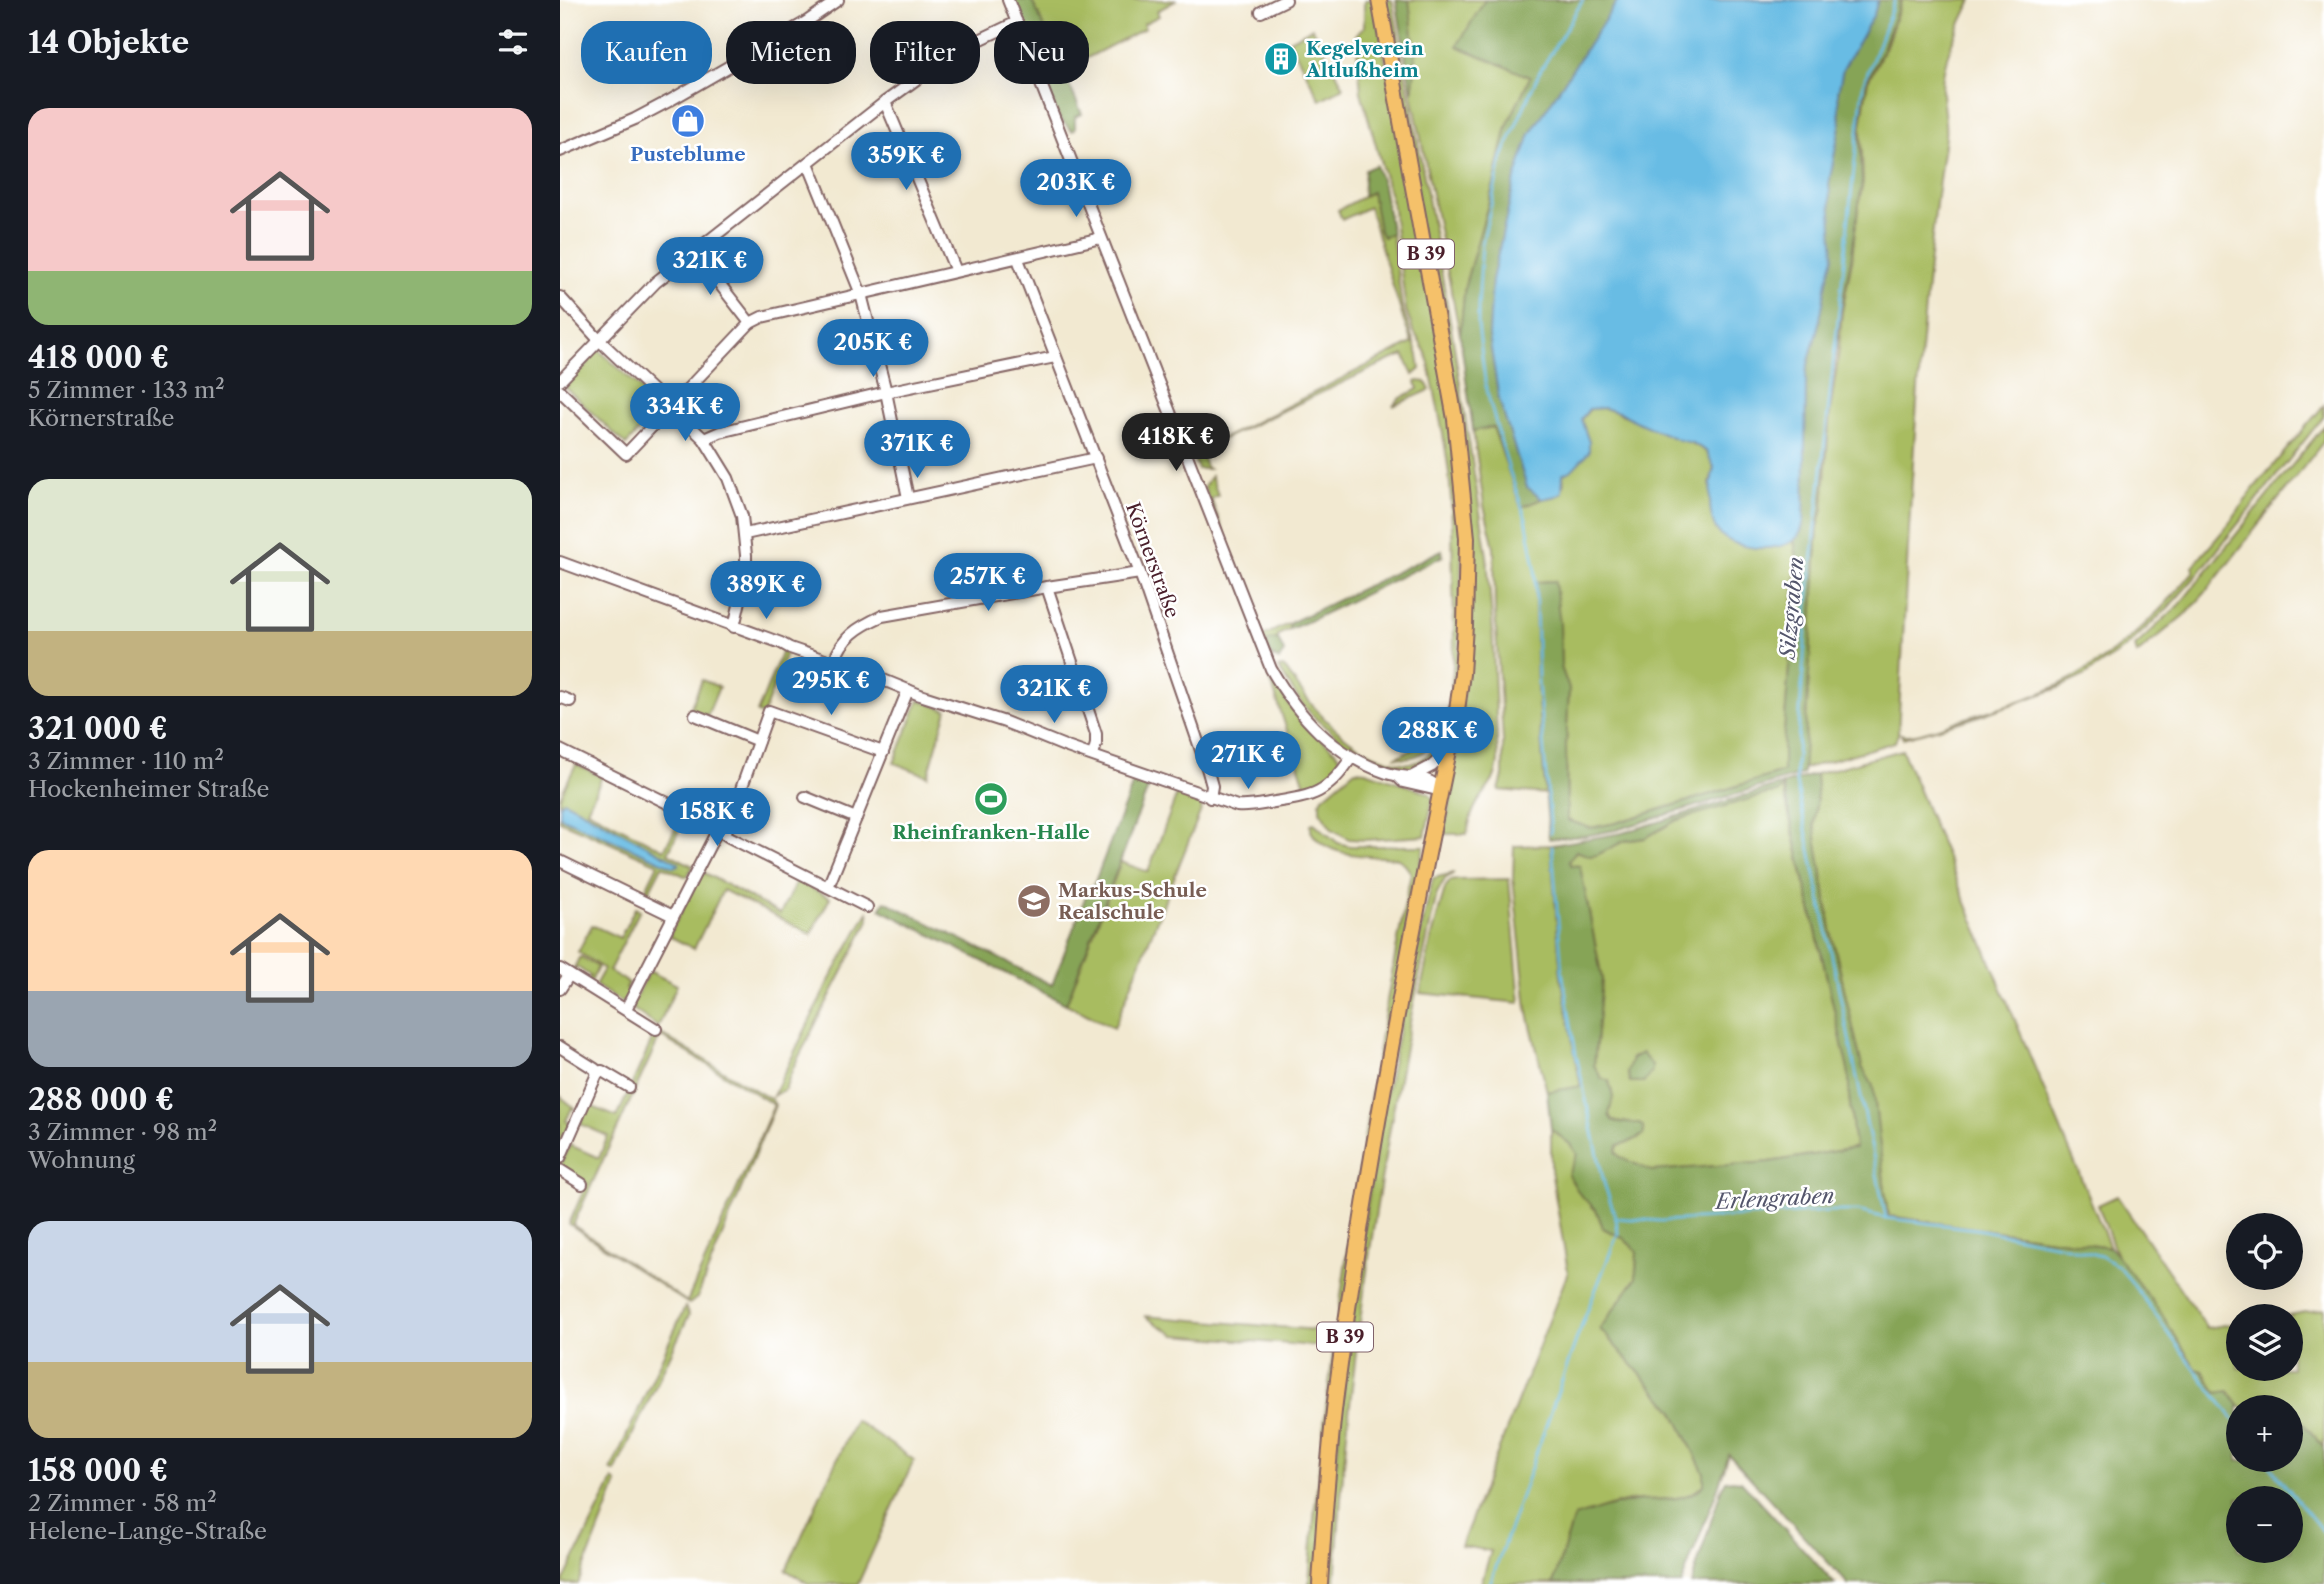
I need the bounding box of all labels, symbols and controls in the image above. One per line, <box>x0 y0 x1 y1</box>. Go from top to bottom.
chip: Kaufen <box>581 21 712 84</box>
chip: Mieten <box>726 21 856 84</box>
chip: Filter <box>870 21 980 84</box>
chip: Neu <box>994 21 1089 84</box>
icon: filters <box>494 23 532 61</box>
text: 14 Objekte <box>28 24 189 61</box>
place label: Kegelverein Altlußheim <box>1305 37 1424 82</box>
building icon: Kegelverein Altlußheim <box>1262 40 1300 78</box>
shop icon: Pusteblume <box>669 102 707 140</box>
pin: 359K € <box>849 132 963 192</box>
text: 359K € <box>867 141 945 169</box>
place label: Pusteblume <box>630 143 746 166</box>
icon: home <box>217 153 343 279</box>
pin: 203K € <box>1019 160 1133 219</box>
text: 203K € <box>1036 168 1116 196</box>
pin: 321K € <box>653 238 767 297</box>
road number: B 39 <box>1398 240 1454 268</box>
text: 321K € <box>672 246 748 274</box>
pin: 205K € <box>816 320 930 379</box>
text: 205K € <box>833 328 913 356</box>
text: 418 000 € <box>28 339 169 376</box>
text: 5 Zimmer · 133 m² <box>28 376 225 404</box>
pin: 334K € <box>628 384 742 443</box>
text: 334K € <box>646 392 724 420</box>
text: Körnerstraße <box>28 404 174 432</box>
pin: 418K € <box>1119 414 1233 473</box>
pin: 371K € <box>860 420 974 480</box>
text: 418K € <box>1138 422 1214 450</box>
text: 371K € <box>880 429 954 457</box>
street label: Körnerstraße <box>1121 499 1184 621</box>
icon: home <box>217 524 343 650</box>
pin: 257K € <box>931 554 1045 613</box>
water label: Silzgraben <box>1774 556 1808 662</box>
pin: 389K € <box>709 562 823 621</box>
text: 257K € <box>950 562 1026 590</box>
text: 389K € <box>726 570 806 598</box>
pin: 295K € <box>774 658 888 717</box>
text: 295K € <box>792 666 870 694</box>
pin: 321K € <box>997 666 1111 725</box>
text: 321K € <box>1016 674 1092 702</box>
pin: 288K € <box>1381 708 1495 767</box>
text: 321 000 € <box>28 710 168 747</box>
text: 288K € <box>1398 716 1478 744</box>
pin: 271K € <box>1191 732 1305 791</box>
text: 271K € <box>1211 740 1285 768</box>
text: 3 Zimmer · 110 m² <box>28 747 224 775</box>
text: Hockenheimer Straße <box>28 775 269 803</box>
sports icon: Rheinfranken-Halle <box>972 780 1010 818</box>
pin: 158K € <box>660 788 774 848</box>
text: 158K € <box>679 797 755 825</box>
place label: Rheinfranken-Halle <box>892 821 1090 844</box>
place label: Markus-Schule Realschule <box>1058 879 1207 924</box>
school or university icon: Markus-Schule Realschule <box>1015 882 1053 920</box>
icon: home <box>217 895 343 1021</box>
text: 288 000 € <box>28 1081 174 1118</box>
text: 3 Zimmer · 98 m² <box>28 1118 217 1146</box>
text: Wohnung <box>28 1146 135 1174</box>
water label: Erlengraben <box>1713 1183 1835 1214</box>
map controls <box>2226 1213 2303 1563</box>
button: locate <box>2226 1213 2303 1290</box>
icon: home <box>217 1266 343 1392</box>
button: layers <box>2226 1304 2303 1381</box>
road number: B 39 <box>1317 1322 1373 1352</box>
button: + <box>2226 1395 2303 1472</box>
text: 158 000 € <box>28 1452 168 1489</box>
button: − <box>2226 1486 2303 1563</box>
text: 2 Zimmer · 58 m² <box>28 1489 217 1517</box>
text: Helene-Lange-Straße <box>28 1517 267 1545</box>

